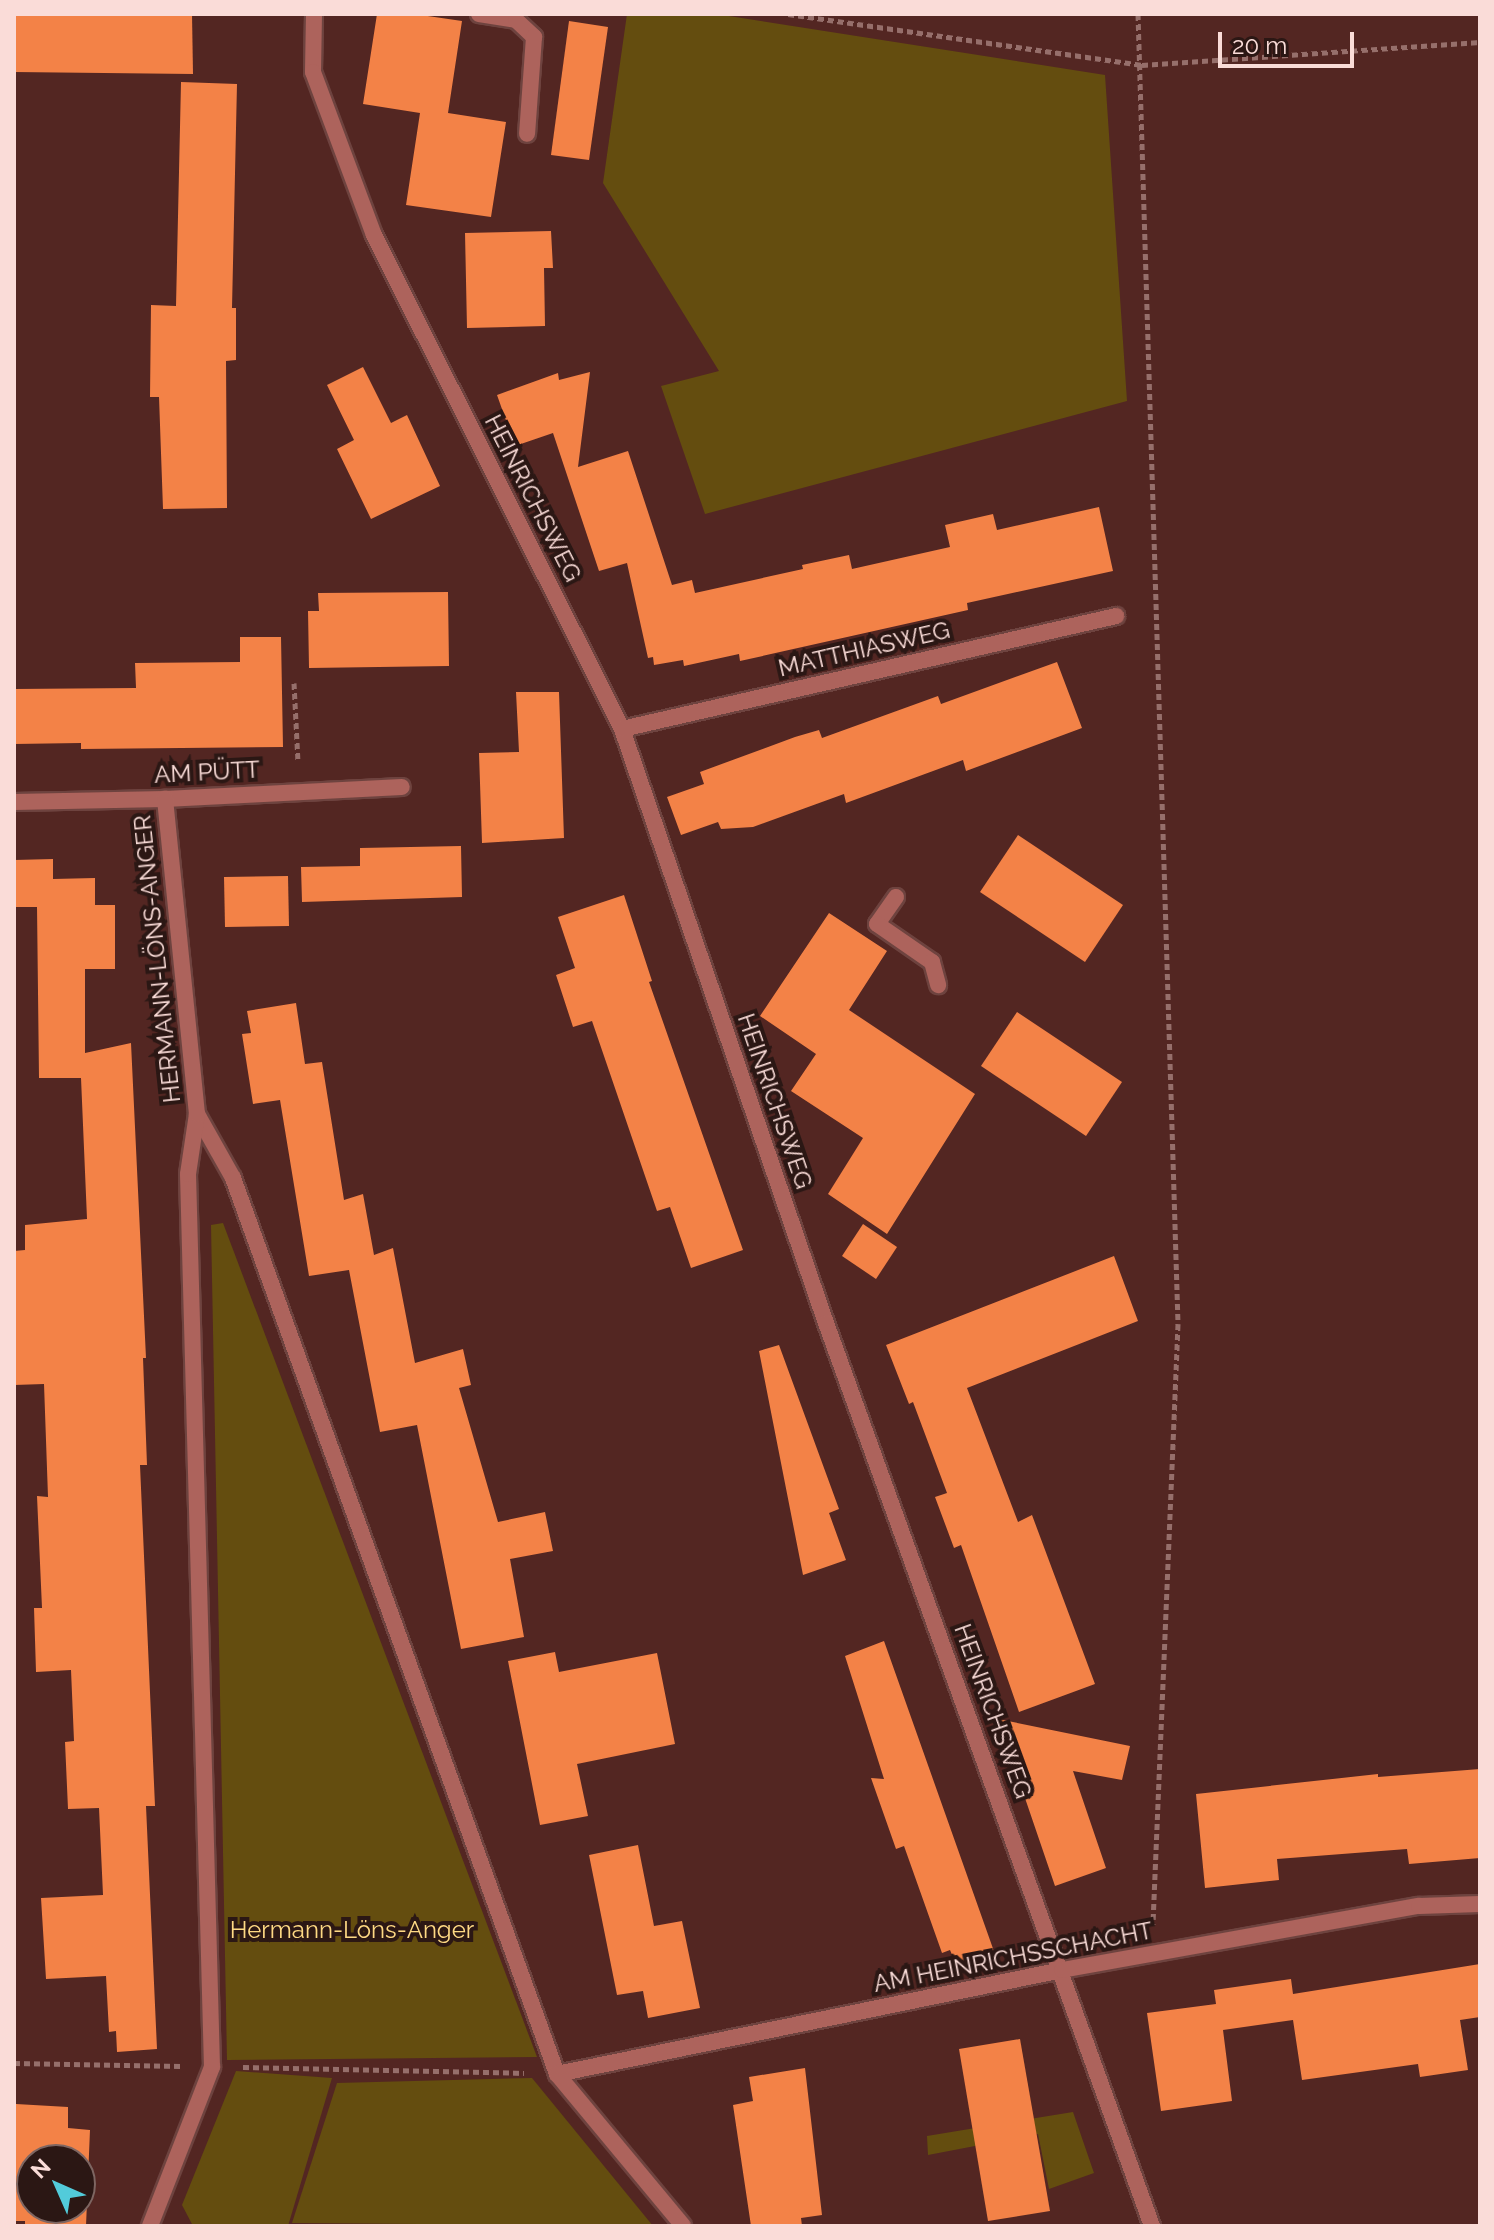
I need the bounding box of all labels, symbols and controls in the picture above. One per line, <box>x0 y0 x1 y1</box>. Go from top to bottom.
scale bar <box>1222 16 1358 66</box>
text: 20 m <box>1232 31 1287 60</box>
street label: HEINRICHSWEG <box>479 410 587 586</box>
street label: MATTHIASWEG <box>775 615 953 683</box>
street label: AM PÜTT <box>153 755 261 789</box>
street label: HERMANN-LÖNS-ANGER <box>128 814 186 1104</box>
street label: HEINRICHSWEG <box>732 1010 818 1192</box>
street label: HEINRICHSWEG <box>948 1620 1038 1802</box>
park label: Hermann-Löns-Anger <box>230 1916 474 1944</box>
street label: AM HEINRICHSSCHACHT <box>871 1916 1155 1998</box>
north arrow <box>16 2144 96 2224</box>
text: N <box>25 2153 56 2184</box>

